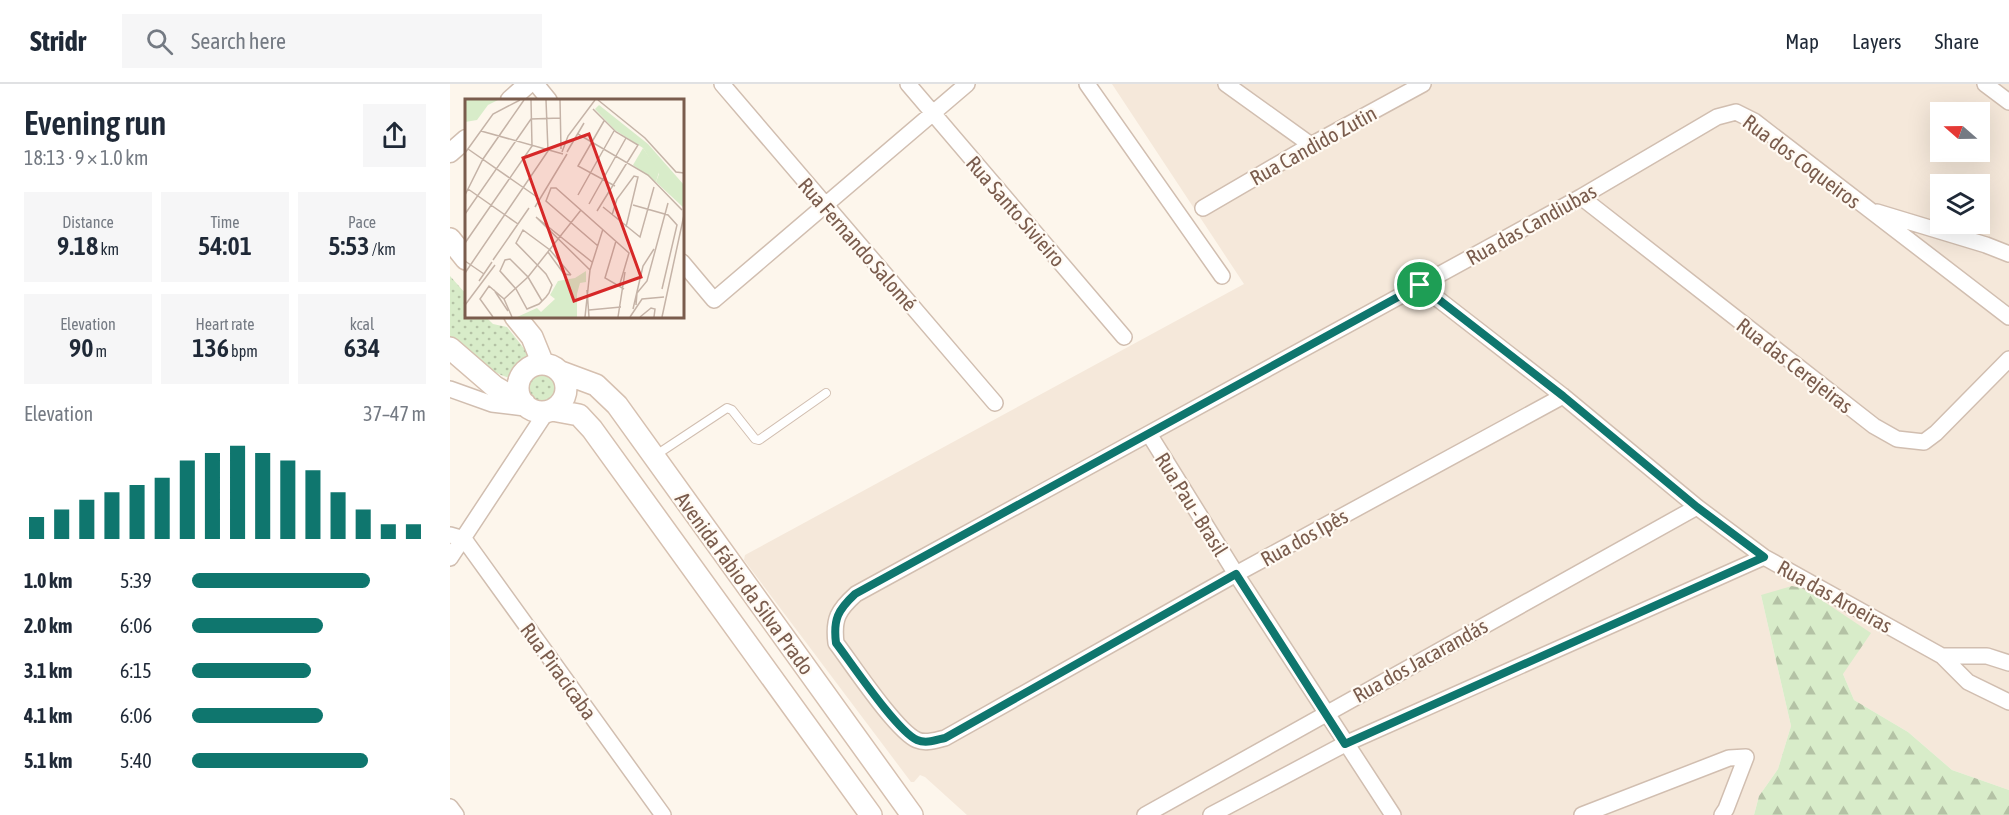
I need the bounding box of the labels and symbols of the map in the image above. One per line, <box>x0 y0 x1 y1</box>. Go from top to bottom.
inset map <box>465 99 684 318</box>
street label: Rua Candido Zutin <box>1246 100 1380 190</box>
north arrow <box>1930 102 1990 162</box>
street label: Rua dos Coqueiros <box>1739 109 1865 213</box>
street label: Rua Santo Sivieiro <box>962 151 1070 271</box>
street label: Rua Fernando Salomé <box>794 173 922 315</box>
street label: Rua das Candiubas <box>1462 178 1600 270</box>
pin <box>1394 259 1445 310</box>
street label: Rua das Cerejeiras <box>1732 312 1858 418</box>
street label: Rua Pau - Brasil <box>1151 448 1234 560</box>
street label: Avenida Fábio da Silva Prado <box>671 487 819 679</box>
street label: Rua dos Ipês <box>1256 503 1352 571</box>
street label: Rua das Aroeiras <box>1774 555 1896 637</box>
street label: Rua dos Jacarandás <box>1348 613 1492 707</box>
street label: Rua Piracicaba <box>516 618 602 724</box>

